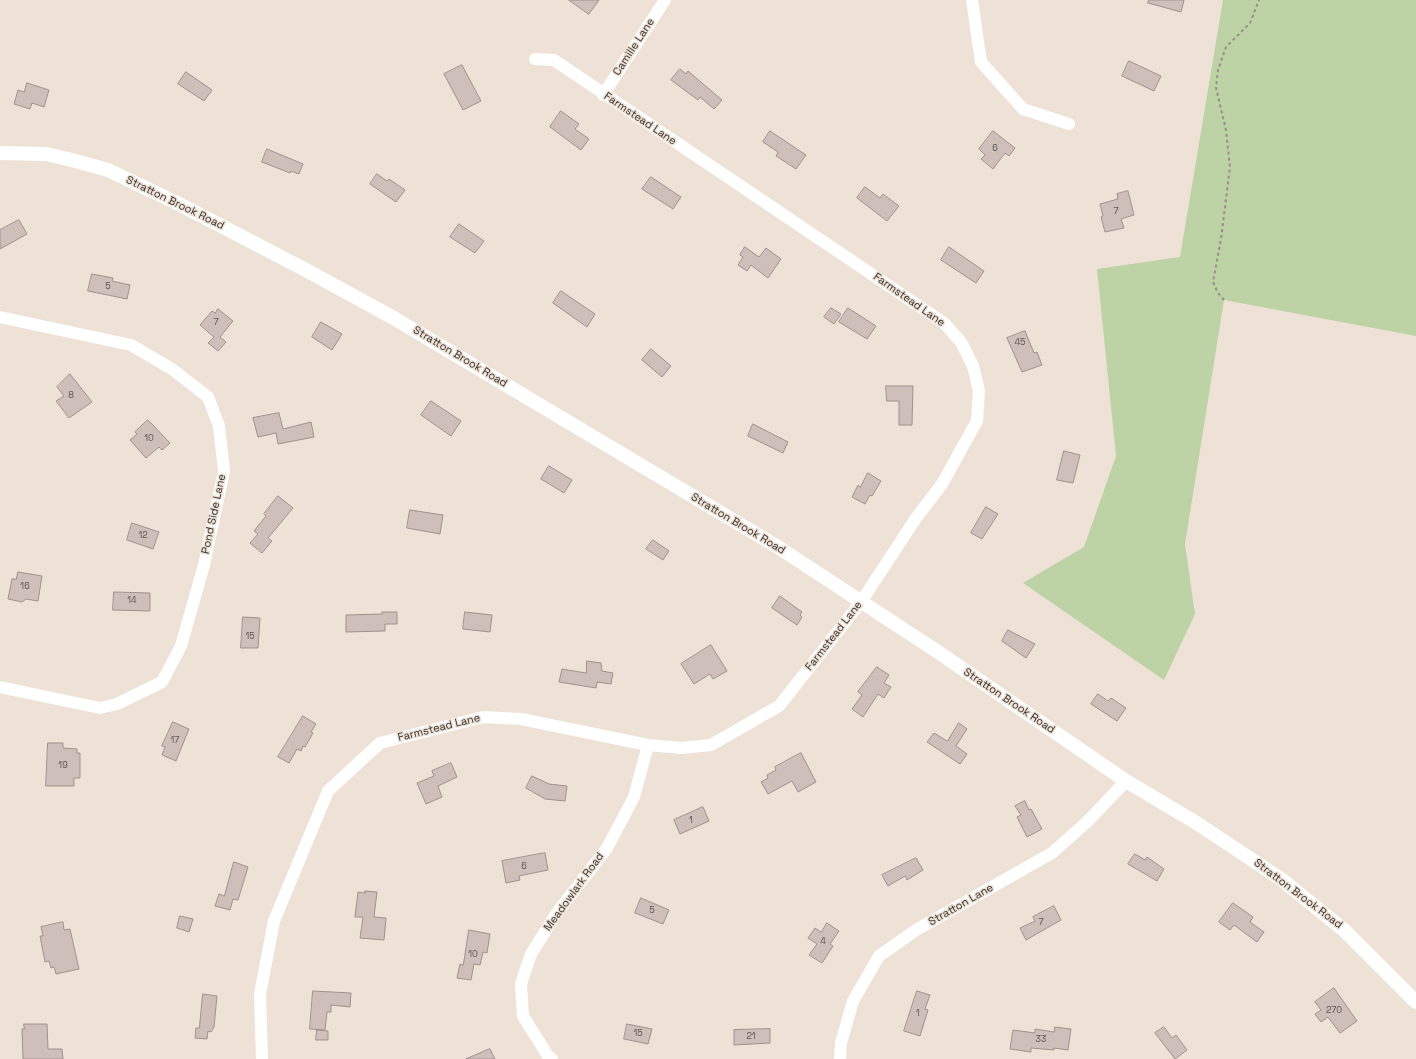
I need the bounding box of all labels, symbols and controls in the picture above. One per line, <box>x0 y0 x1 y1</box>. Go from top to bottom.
street label: Camille Lane <box>611 16 657 78</box>
street label: Farmstead Lane <box>601 90 679 148</box>
house number: 6 <box>992 144 998 154</box>
street label: Stratton Brook Road <box>124 173 226 233</box>
house number: 7 <box>1113 207 1119 217</box>
street label: Farmstead Lane <box>871 270 947 330</box>
house number: 5 <box>105 282 111 292</box>
house number: 7 <box>213 318 219 328</box>
street label: Stratton Brook Road <box>410 324 510 390</box>
house number: 45 <box>1014 338 1026 348</box>
house number: 8 <box>68 391 74 401</box>
house number: 10 <box>144 434 154 444</box>
street label: Pond Side Lane <box>199 473 229 555</box>
street label: Stratton Brook Road <box>688 491 788 557</box>
house number: 12 <box>138 531 148 541</box>
house number: 16 <box>20 582 30 592</box>
house number: 14 <box>127 596 137 606</box>
street label: Farmstead Lane <box>803 599 865 673</box>
house number: 15 <box>245 632 255 642</box>
street label: Stratton Brook Road <box>961 665 1057 737</box>
street label: Farmstead Lane <box>396 711 482 745</box>
house number: 17 <box>171 736 179 746</box>
house number: 19 <box>58 761 68 771</box>
house number: 1 <box>689 816 693 826</box>
street label: Meadowlark Road <box>541 850 607 934</box>
street label: Stratton Brook Road <box>1251 856 1345 932</box>
house number: 6 <box>521 862 527 872</box>
street label: Stratton Lane <box>926 881 996 929</box>
house number: 5 <box>649 906 655 916</box>
house number: 7 <box>1038 918 1044 928</box>
house number: 4 <box>820 937 826 947</box>
house number: 10 <box>468 950 478 960</box>
house number: 270 <box>1326 1006 1342 1016</box>
house number: 1 <box>916 1009 920 1019</box>
house number: 15 <box>633 1029 643 1039</box>
house number: 21 <box>746 1032 756 1042</box>
house number: 33 <box>1036 1035 1046 1045</box>

